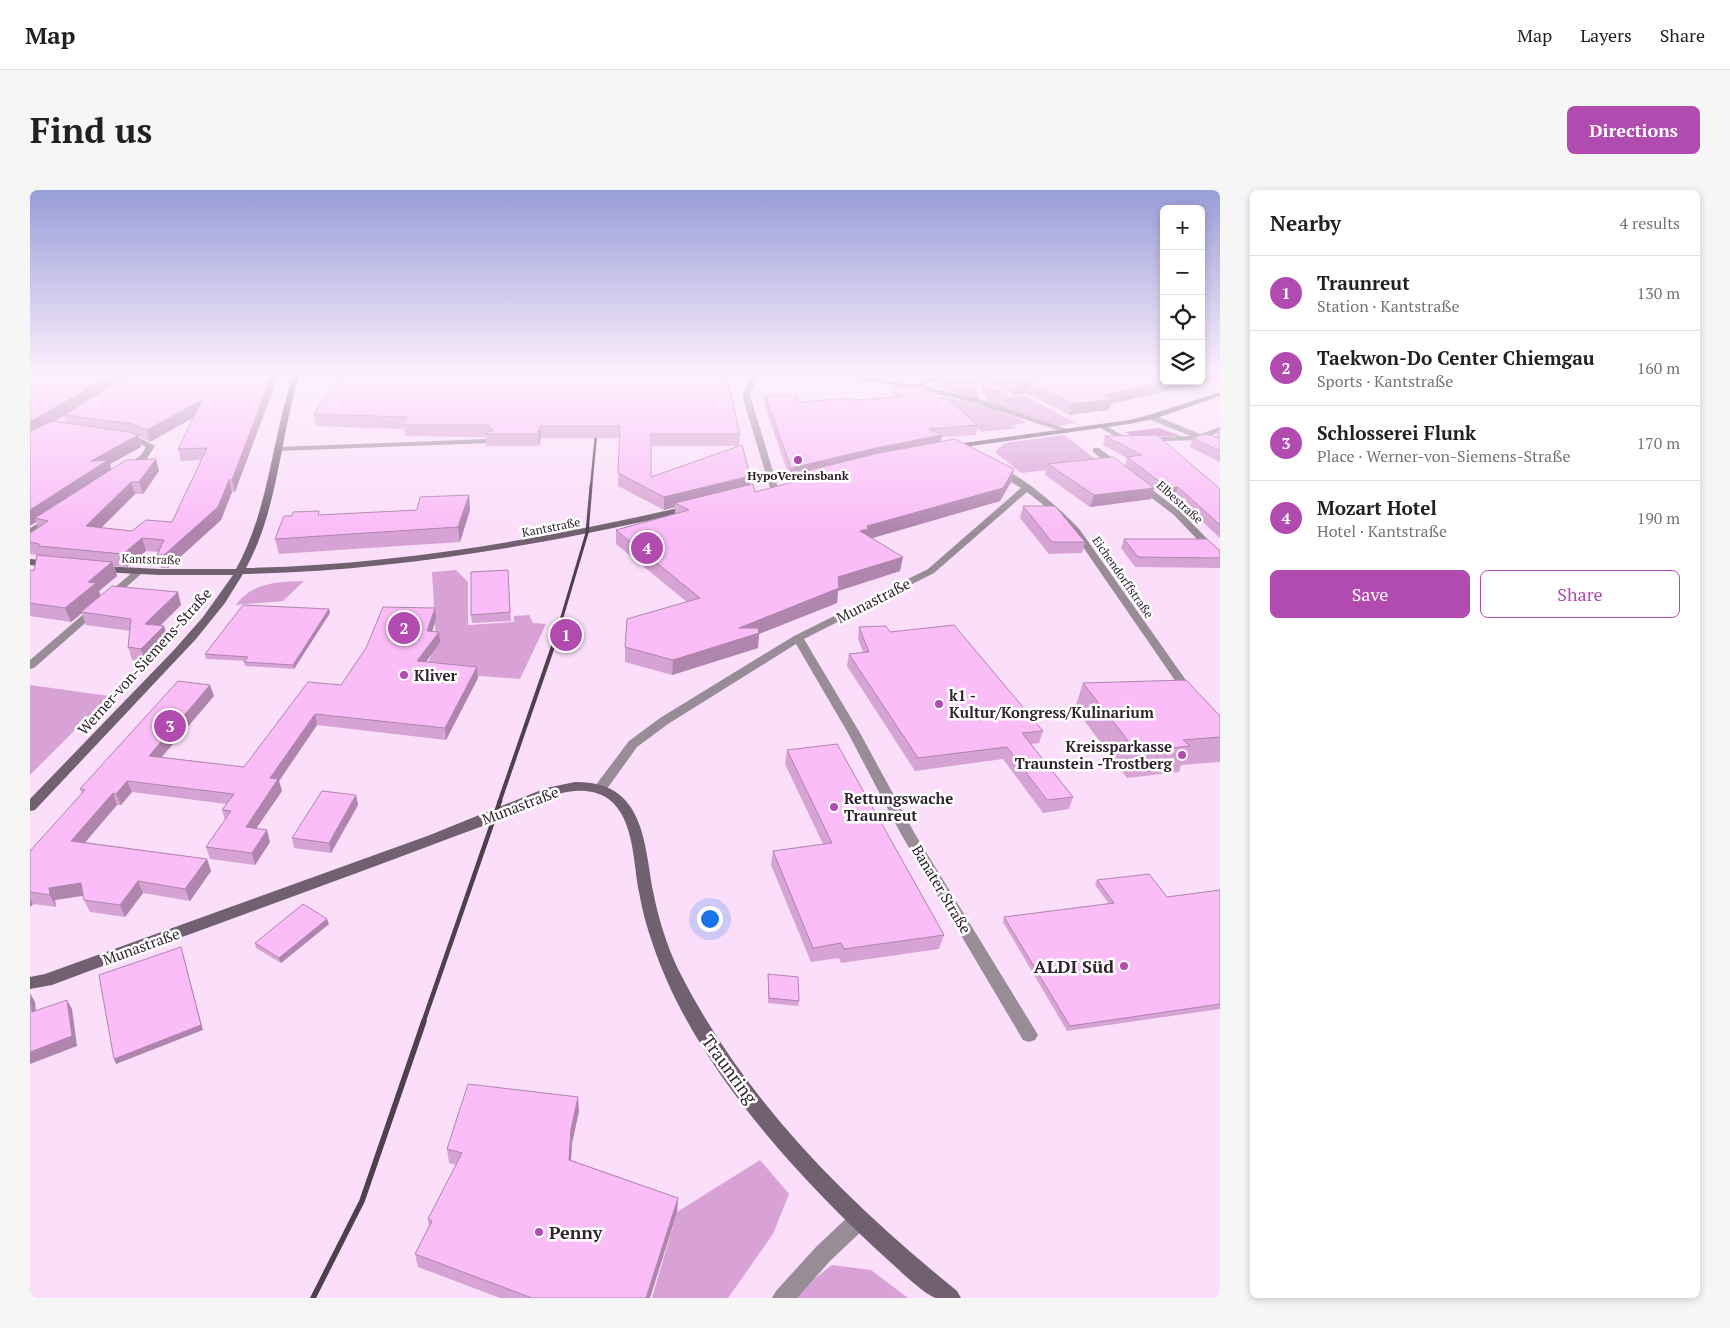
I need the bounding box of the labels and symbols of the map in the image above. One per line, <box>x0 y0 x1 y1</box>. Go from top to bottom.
marker: HypoVereinsbank <box>792 454 804 466</box>
place label: HypoVereinsbank <box>747 468 849 483</box>
street label: Elbestraße <box>1154 477 1206 527</box>
street label: Kantstraße <box>520 514 582 540</box>
pin: 4 <box>631 529 663 567</box>
street label: Eichendorffstraße <box>1089 533 1157 621</box>
street label: Kantstraße <box>121 550 181 568</box>
street label: Munastraße <box>833 573 913 627</box>
street label: Werner-von-Siemens-Straße <box>73 583 215 739</box>
pin: 2 <box>388 609 420 647</box>
pin: 1 <box>550 616 582 654</box>
place label: Kliver <box>414 665 458 685</box>
marker: Kliver <box>398 669 410 681</box>
place label: k1 - Kultur/Kongress/Kulinarium <box>949 685 1154 722</box>
marker: k1 - Kultur/Kongress/Kulinarium <box>933 698 945 710</box>
pin: 3 <box>154 707 186 745</box>
place label: Kreissparkasse Traunstein -Trostberg <box>1015 736 1173 773</box>
marker: Kreissparkasse Traunstein -Trostberg <box>1176 749 1188 761</box>
street label: Munastraße <box>479 781 561 829</box>
place label: Rettungswache Traunreut <box>844 788 953 825</box>
marker: Rettungswache Traunreut <box>828 801 840 813</box>
street label: Banater Straße <box>908 841 976 937</box>
your location <box>697 906 723 932</box>
street label: Munastraße <box>100 923 182 969</box>
place label: ALDI Süd <box>1034 954 1114 978</box>
marker: ALDI Süd <box>1118 960 1130 972</box>
street label: Traunring <box>697 1030 764 1109</box>
place label: Penny <box>549 1220 603 1244</box>
marker: Penny <box>533 1226 545 1238</box>

